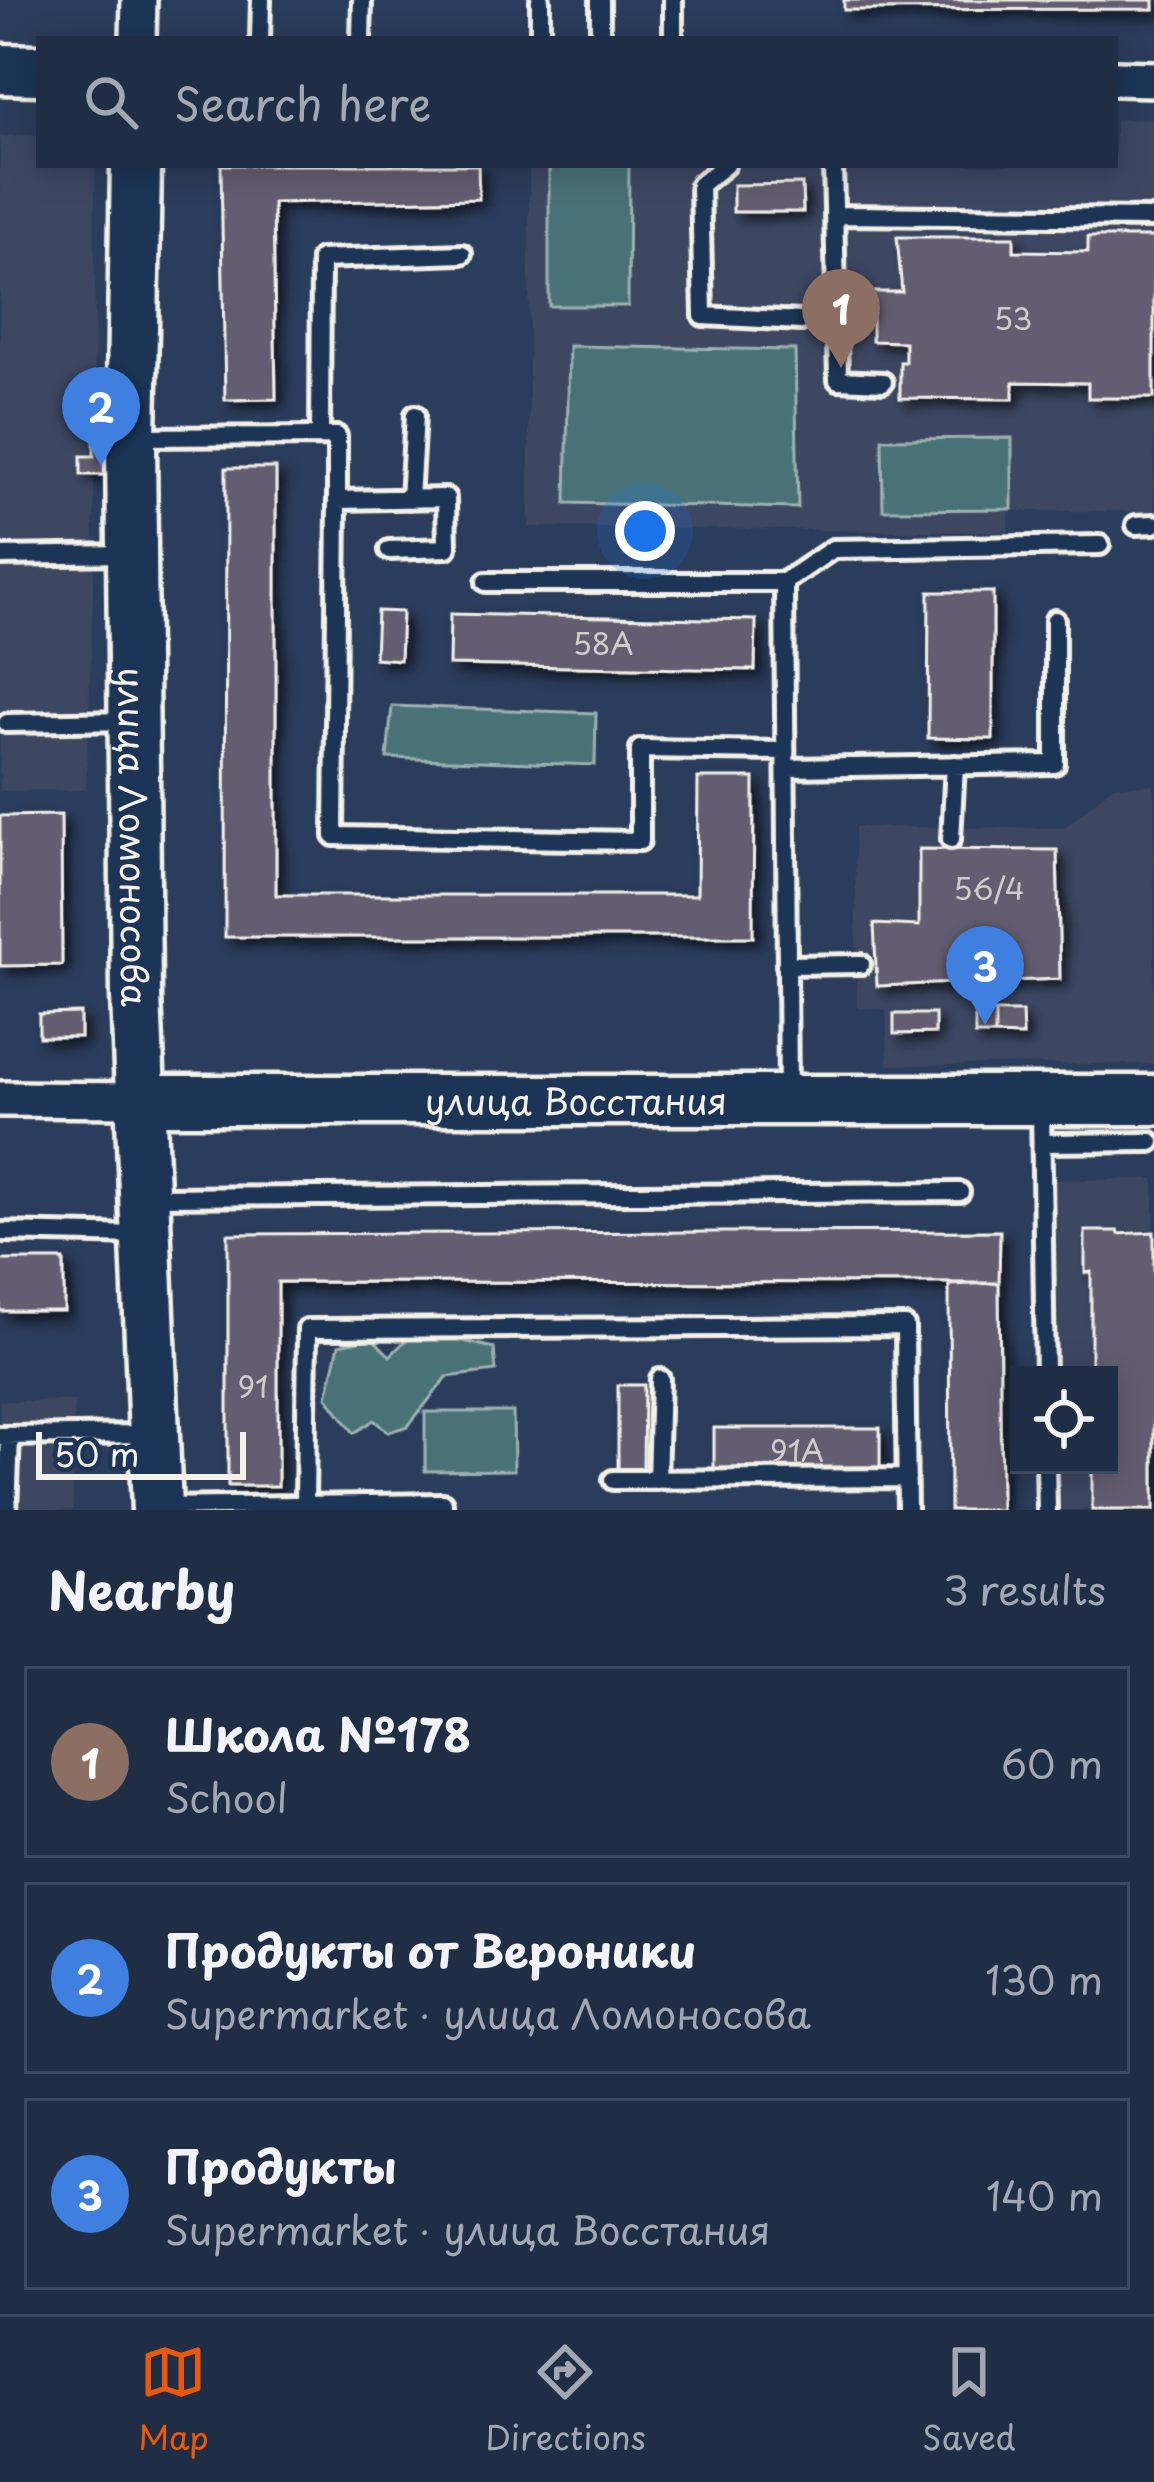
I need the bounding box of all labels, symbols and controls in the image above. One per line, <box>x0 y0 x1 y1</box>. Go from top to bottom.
search box <box>36 36 1118 168</box>
text: Search here <box>174 68 431 136</box>
icon: search <box>78 69 144 135</box>
pin: 1 <box>802 269 880 368</box>
house number: 53 <box>994 295 1032 340</box>
pin: 2 <box>62 367 140 466</box>
your location <box>615 501 675 561</box>
house number: 58А <box>572 620 634 665</box>
street label: улица Ломоносова <box>106 667 163 1007</box>
house number: 56/4 <box>953 865 1025 910</box>
pin: 3 <box>946 926 1024 1025</box>
street label: улица Восстания <box>425 1073 727 1127</box>
house number: 91 <box>237 1363 269 1408</box>
map controls <box>1010 1366 1118 1474</box>
button: locate <box>1010 1366 1118 1474</box>
scale bar <box>36 1426 246 1479</box>
house number: 91А <box>770 1427 824 1472</box>
text: 50 m <box>54 1428 140 1478</box>
text: Nearby <box>48 1550 235 1627</box>
text: 3 results <box>943 1559 1106 1618</box>
text: Школа №178 <box>165 1699 471 1767</box>
text: 1 <box>81 1733 99 1792</box>
text: 60 m <box>1001 1733 1103 1792</box>
text: School <box>165 1767 288 1826</box>
text: Продукты от Вероники <box>165 1915 697 1983</box>
text: 2 <box>76 1949 104 2008</box>
text: 130 m <box>985 1949 1103 2008</box>
text: Supermarket · улица Ломоносова <box>165 1983 811 2042</box>
text: Продукты <box>165 2131 397 2199</box>
text: 3 <box>77 2165 103 2224</box>
text: 140 m <box>986 2165 1103 2224</box>
text: Supermarket · улица Восстания <box>165 2199 771 2258</box>
tab: Map <box>138 2339 209 2461</box>
tab: Directions <box>485 2339 646 2461</box>
tab: Saved <box>922 2339 1016 2461</box>

